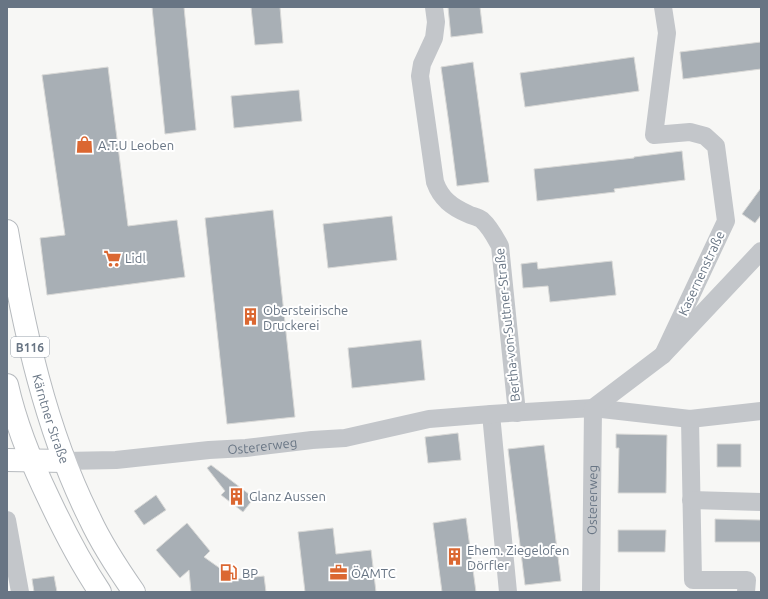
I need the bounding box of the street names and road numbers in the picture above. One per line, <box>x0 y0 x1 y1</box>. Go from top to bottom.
street label: Kasernenstraße <box>675 228 727 318</box>
street label: Bertha-von-Suttner-Straße <box>492 247 522 403</box>
road number: B116 <box>11 337 49 357</box>
street label: Kärntner Straße <box>30 372 72 465</box>
street label: Ostererweg <box>227 435 298 456</box>
street label: Ostererweg <box>585 465 599 535</box>

